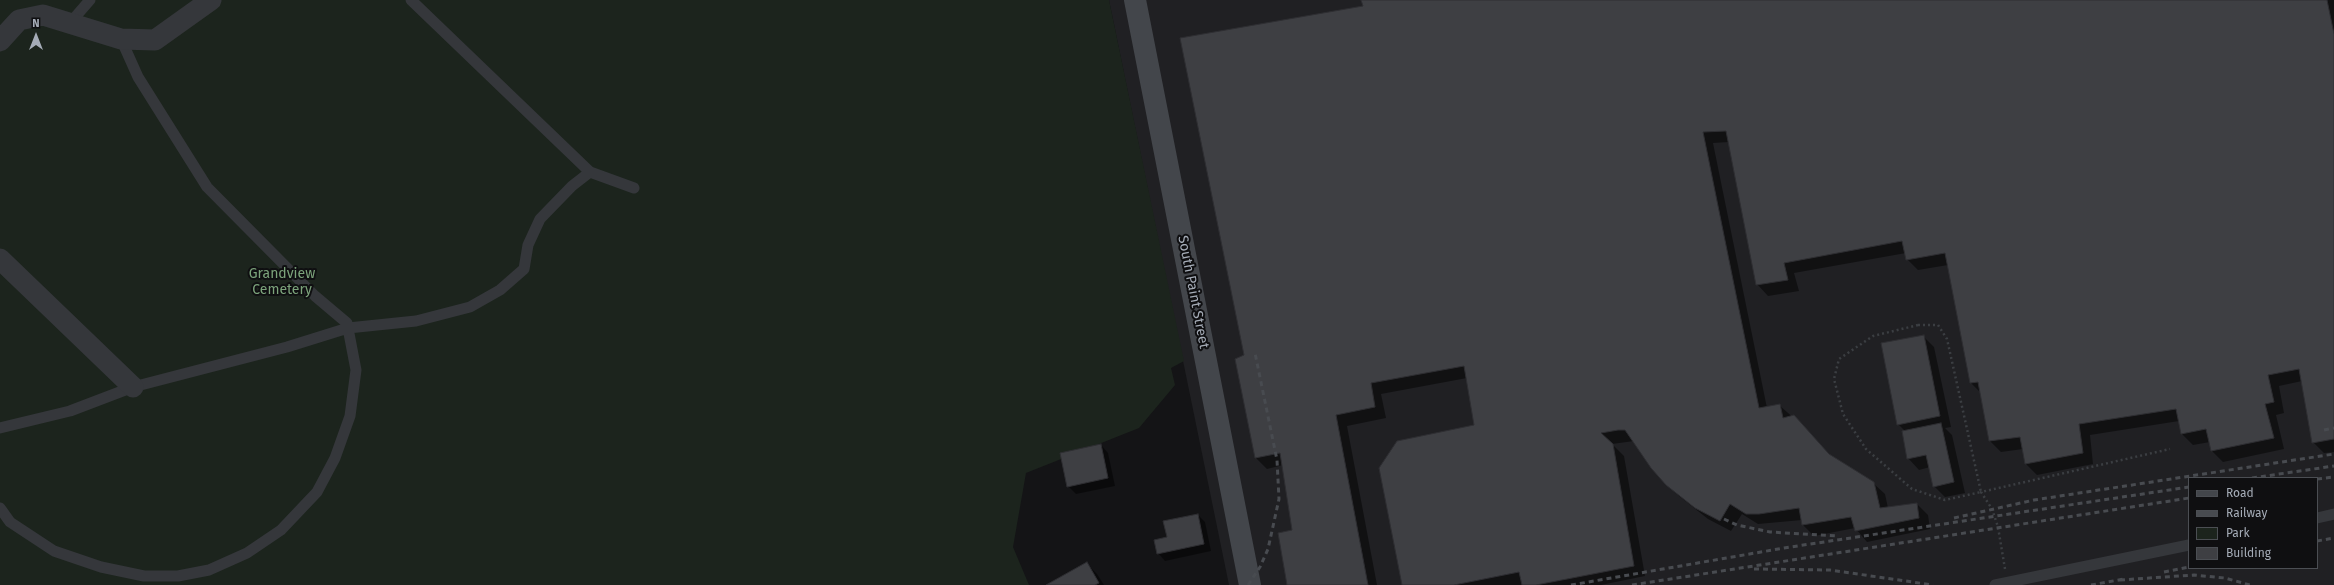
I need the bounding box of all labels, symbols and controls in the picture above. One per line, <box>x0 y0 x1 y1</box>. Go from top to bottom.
north arrow <box>16 16 56 56</box>
text: N <box>32 17 40 30</box>
street label: South Paint Street <box>1174 234 1212 350</box>
park label: Grandview Cemetery <box>249 266 315 298</box>
legend <box>2188 477 2318 569</box>
text: Road <box>2226 486 2254 500</box>
text: Railway <box>2226 506 2267 520</box>
text: Park <box>2226 526 2250 540</box>
text: Building <box>2226 546 2271 560</box>

